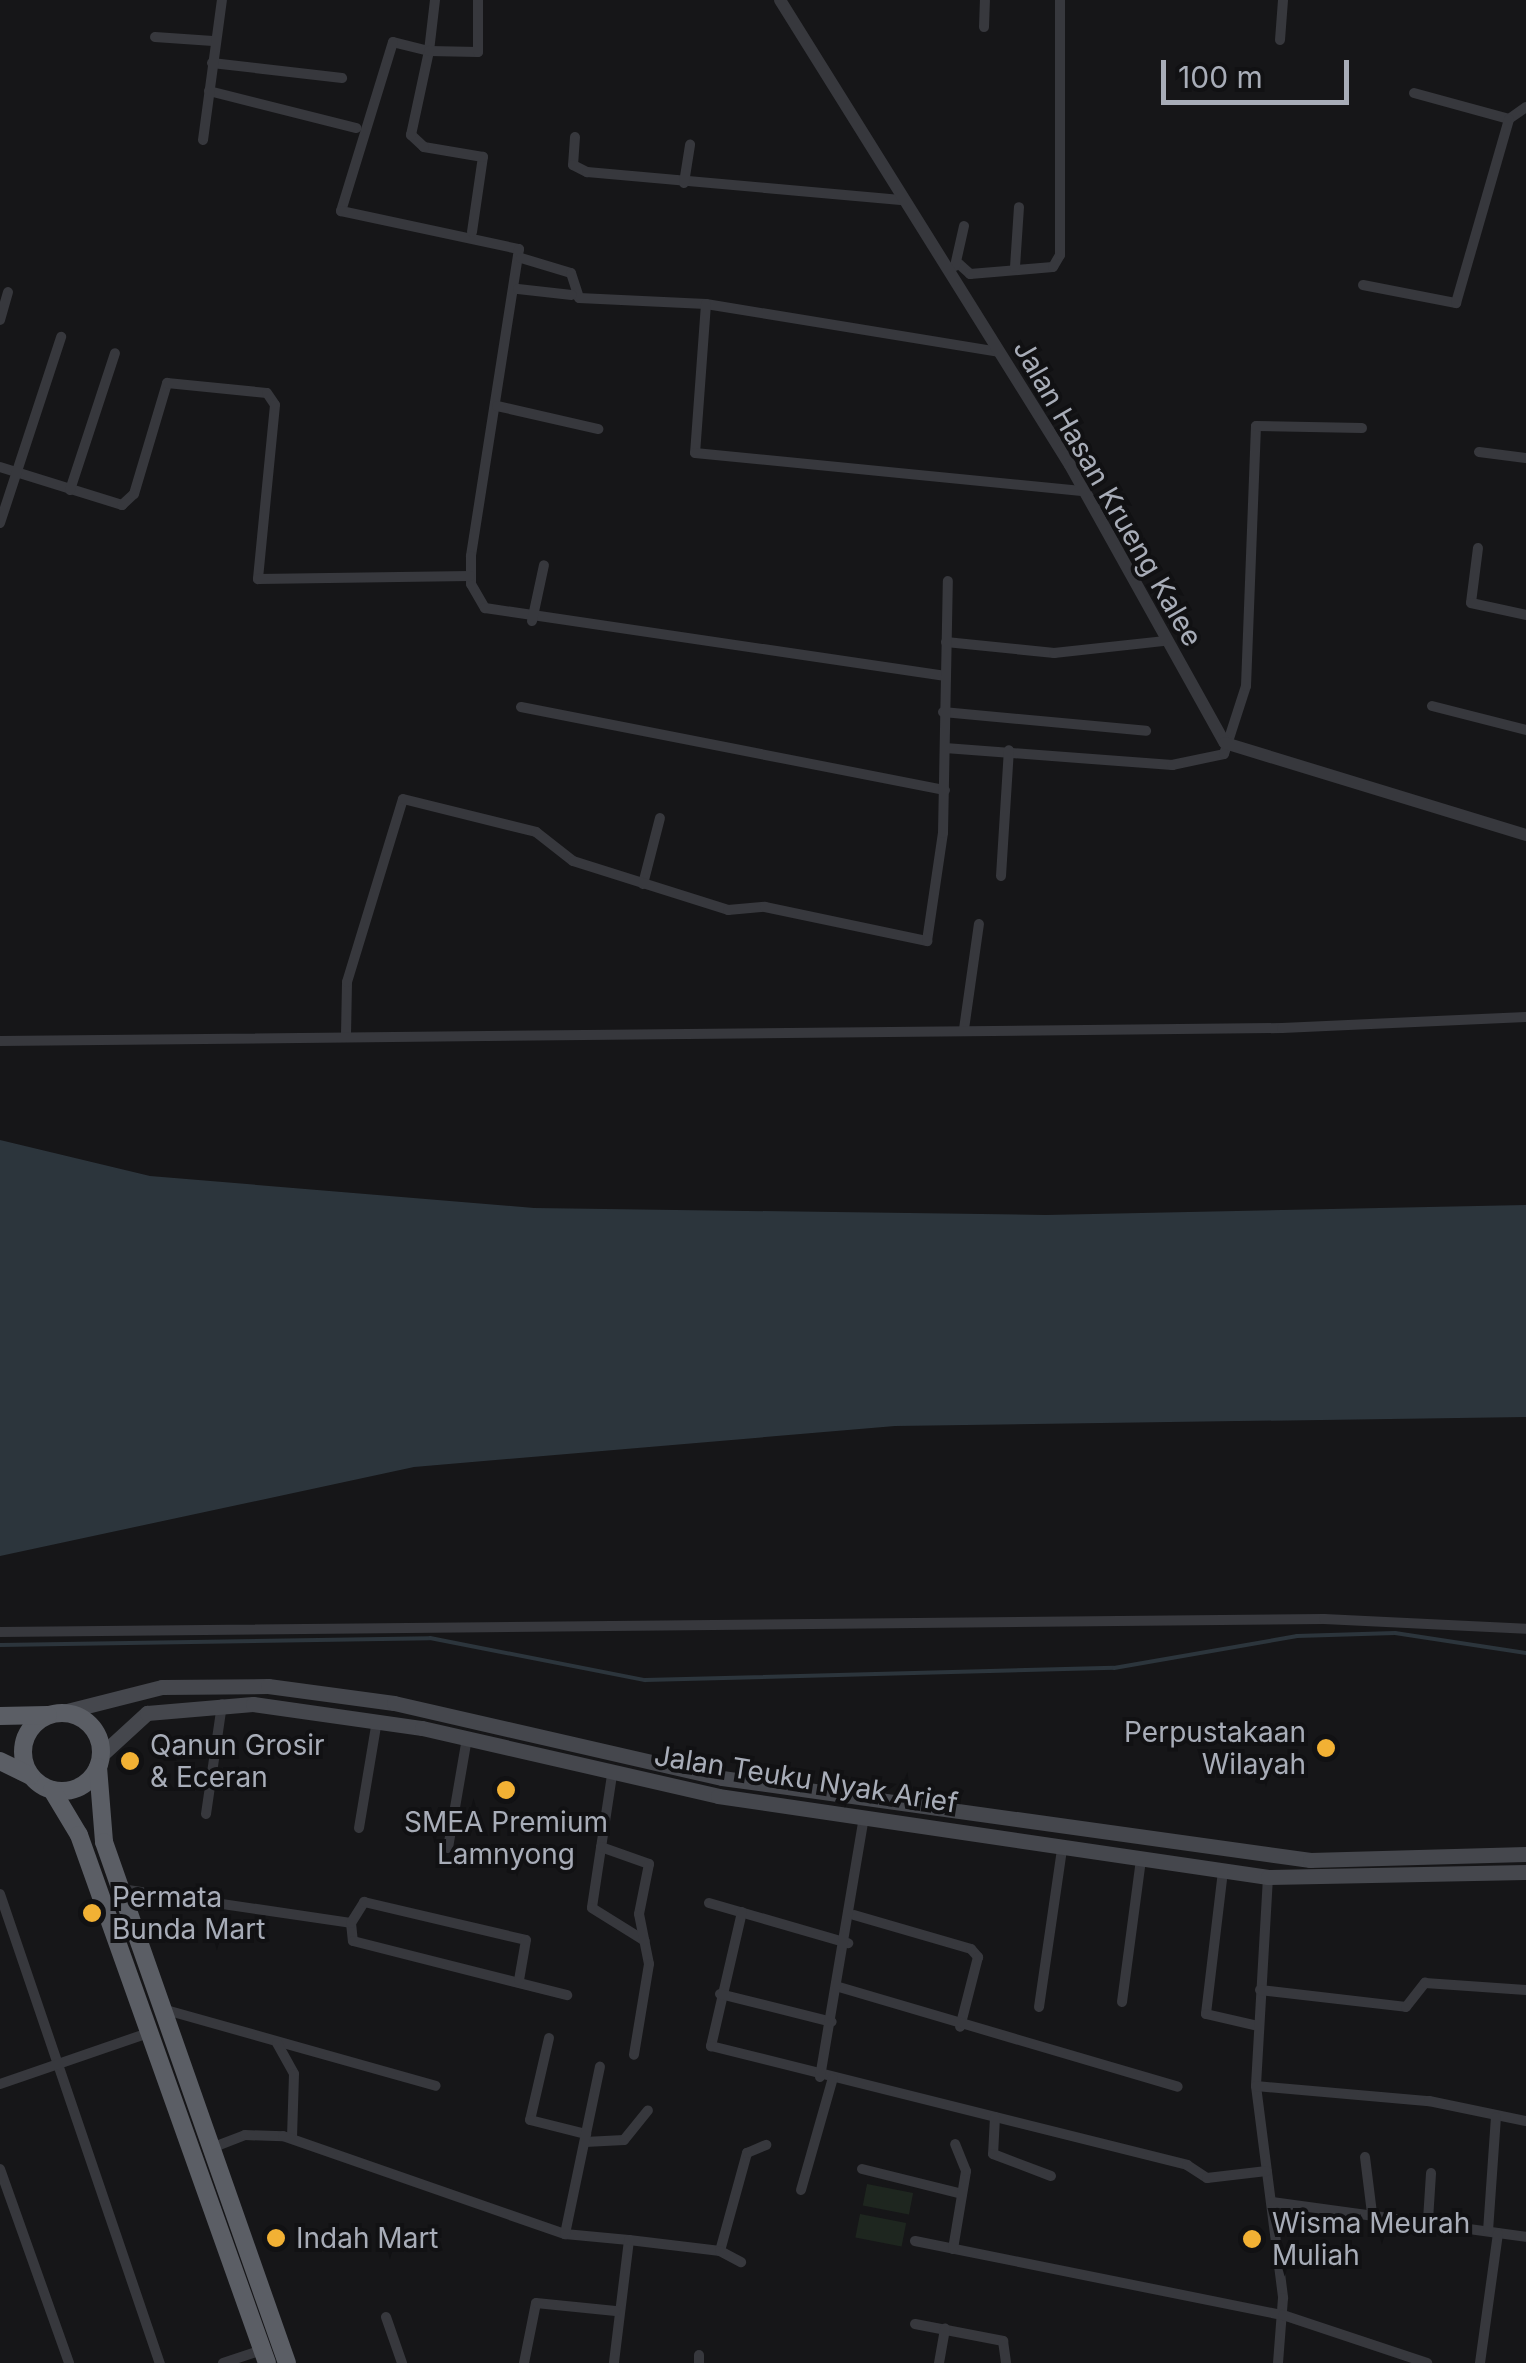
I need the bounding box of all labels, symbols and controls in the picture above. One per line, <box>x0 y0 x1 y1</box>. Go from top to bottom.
scale bar <box>1166 40 1354 102</box>
text: 100 m <box>1178 59 1263 95</box>
street label: Jalan Hasan Krueng Kalee <box>1006 334 1210 652</box>
place label: Perpustakaan Wilayah <box>1124 1715 1306 1781</box>
place label: Qanun Grosir & Eceran <box>150 1728 325 1794</box>
marker: Perpustakaan Wilayah <box>1315 1737 1337 1759</box>
street label: Jalan Teuku Nyak Arief <box>652 1738 960 1820</box>
marker: Qanun Grosir & Eceran <box>119 1750 141 1772</box>
marker: SMEA Premium Lamnyong <box>495 1779 517 1801</box>
place label: SMEA Premium Lamnyong <box>404 1805 608 1871</box>
place label: Permata Bunda Mart <box>112 1880 265 1946</box>
marker: Permata Bunda Mart <box>81 1902 103 1924</box>
place label: Wisma Meurah Muliah <box>1272 2206 1470 2272</box>
place label: Indah Mart <box>296 2221 439 2255</box>
marker: Indah Mart <box>265 2227 287 2249</box>
marker: Wisma Meurah Muliah <box>1241 2228 1263 2250</box>

